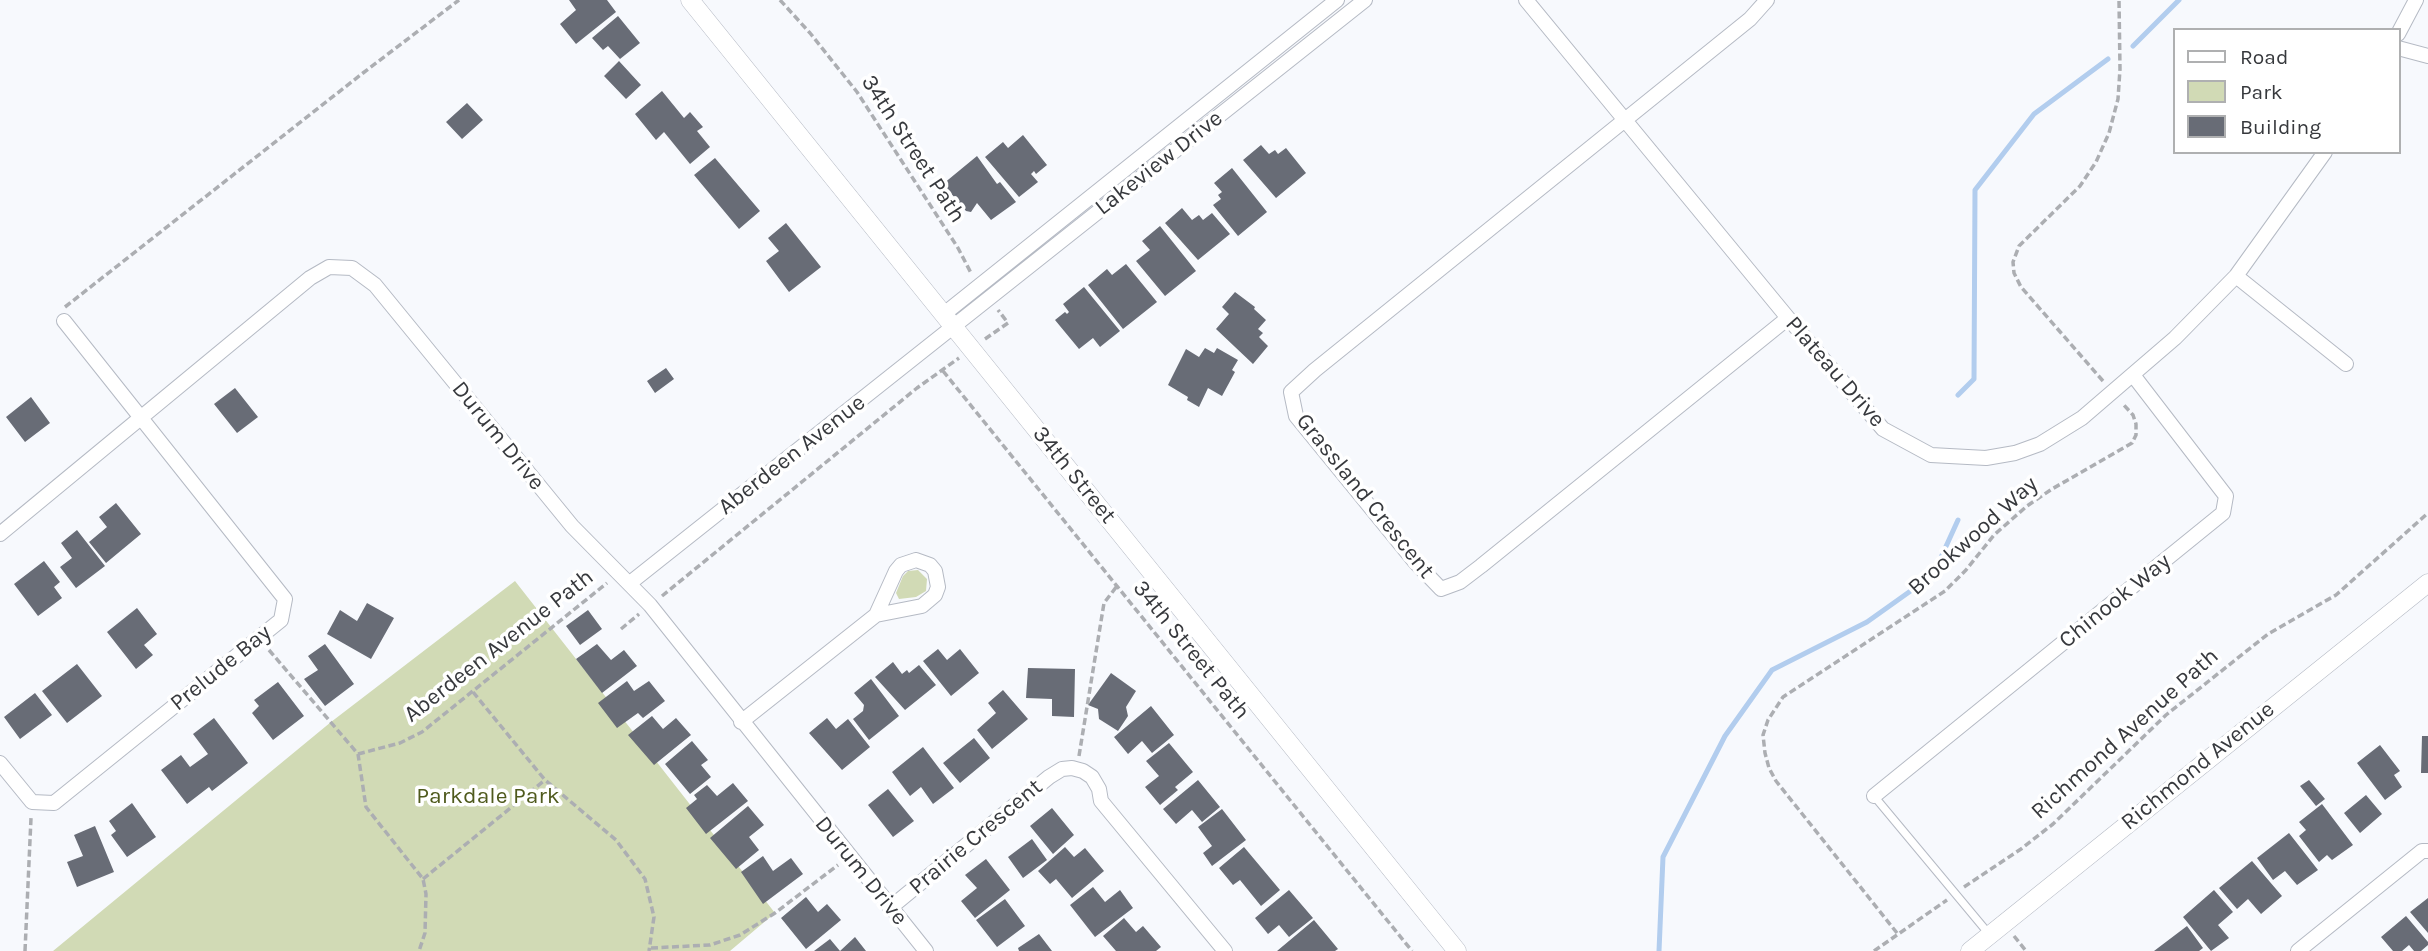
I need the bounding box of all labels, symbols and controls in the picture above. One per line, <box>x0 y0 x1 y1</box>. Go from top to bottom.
legend <box>2172 28 2400 154</box>
text: Road <box>2240 45 2288 69</box>
street label: 34th Street Path <box>855 70 971 228</box>
text: Park <box>2240 80 2283 104</box>
street label: Lakeview Drive <box>1090 105 1228 221</box>
text: Building <box>2240 115 2321 139</box>
street label: Plateau Drive <box>1779 311 1891 433</box>
street label: Durum Drive <box>446 376 550 496</box>
street label: Aberdeen Avenue <box>713 389 871 521</box>
street label: Grassland Crescent <box>1290 408 1440 584</box>
street label: 34th Street <box>1026 421 1122 529</box>
street label: Brookwood Way <box>1903 471 2043 601</box>
street label: Chinook Way <box>2054 548 2176 654</box>
street label: Aberdeen Avenue Path <box>399 564 599 728</box>
street label: 34th Street Path <box>1126 575 1256 725</box>
street label: Prelude Bay <box>165 619 277 717</box>
street label: Richmond Avenue Path <box>2026 643 2224 825</box>
street label: Richmond Avenue <box>2116 696 2280 836</box>
street label: Prairie Crescent <box>904 773 1048 901</box>
park label: Parkdale Park <box>416 782 560 810</box>
street label: Durum Drive <box>809 811 913 931</box>

